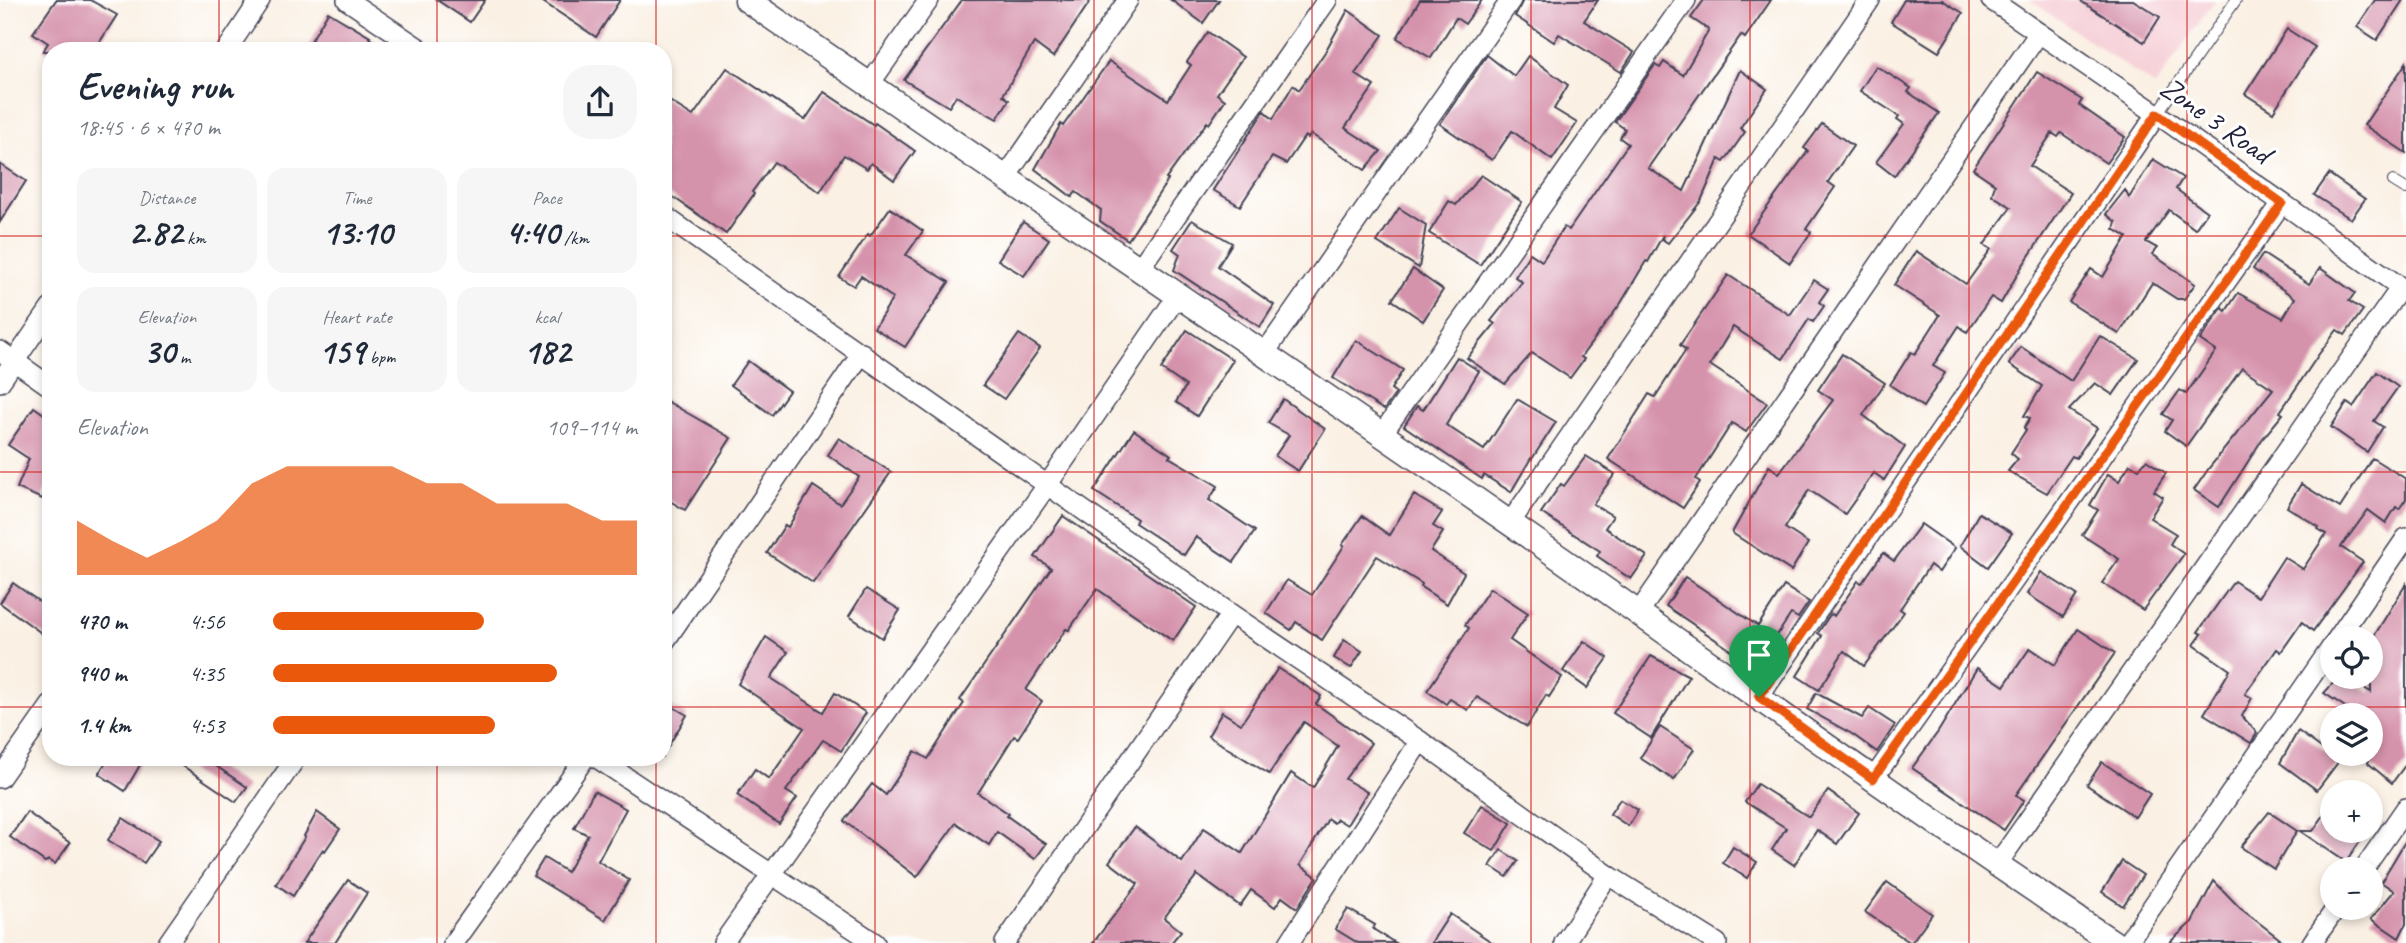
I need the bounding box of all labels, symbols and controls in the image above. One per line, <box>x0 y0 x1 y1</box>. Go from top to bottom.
text: Evening run <box>77 63 233 110</box>
button: share <box>563 65 637 139</box>
street label: Zone 3 Road <box>2153 68 2282 174</box>
text: 18:45 · 6 × 470 m <box>77 113 220 142</box>
text: Distance <box>139 186 195 210</box>
text: Time <box>342 186 372 210</box>
text: Pace <box>532 186 562 210</box>
text: 2.82 <box>128 210 183 255</box>
text: 13:10 <box>322 210 392 255</box>
text: 4:40 <box>505 210 559 255</box>
text: km <box>183 226 206 250</box>
text: /km <box>559 226 589 250</box>
text: Elevation <box>138 305 196 329</box>
text: Heart rate <box>322 305 392 329</box>
text: kcal <box>534 305 560 329</box>
text: 30 <box>144 329 175 374</box>
text: 159 <box>319 329 365 374</box>
text: 182 <box>523 329 571 374</box>
text: m <box>175 345 190 369</box>
text: bpm <box>365 345 395 369</box>
text: Elevation <box>77 413 148 442</box>
text: 109–114 m <box>546 413 637 442</box>
text: 470 m <box>77 607 127 636</box>
text: 4:56 <box>189 607 225 636</box>
pin <box>1729 625 1789 697</box>
map controls <box>2320 626 2383 920</box>
button: locate <box>2320 626 2383 689</box>
icon: arrive <box>1740 636 1778 674</box>
text: 940 m <box>77 659 126 688</box>
text: 4:35 <box>189 659 225 688</box>
button: layers <box>2320 703 2383 766</box>
text: 1.4 km <box>77 711 131 740</box>
text: 4:53 <box>189 711 225 740</box>
button: + <box>2320 780 2383 843</box>
button: − <box>2320 857 2383 920</box>

